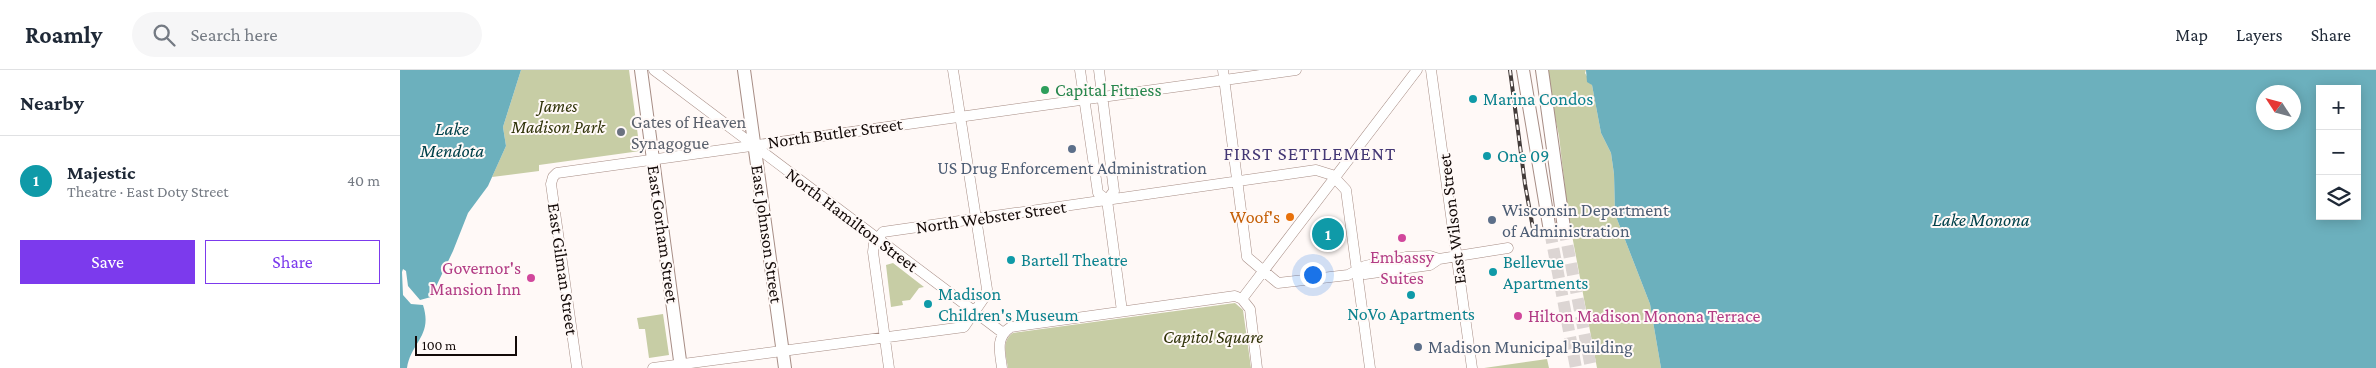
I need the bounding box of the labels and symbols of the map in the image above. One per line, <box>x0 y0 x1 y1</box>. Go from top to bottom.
place label: Capital Fitness <box>1055 80 1161 100</box>
marker: Capital Fitness <box>1039 84 1051 96</box>
north arrow <box>2256 85 2301 130</box>
place label: Marina Condos <box>1483 89 1593 109</box>
marker: Marina Condos <box>1467 93 1479 105</box>
park label: James Madison Park <box>510 96 606 137</box>
place label: Gates of Heaven Synagogue <box>631 112 747 153</box>
street label: North Butler Street <box>766 113 905 152</box>
water label: Lake Mendota <box>419 118 484 161</box>
marker: Gates of Heaven Synagogue <box>615 126 627 138</box>
marker: US Drug Enforcement Administration <box>1066 143 1078 155</box>
district label: FIRST SETTLEMENT <box>1224 143 1396 164</box>
place label: One 09 <box>1497 146 1549 166</box>
marker: One 09 <box>1481 150 1493 162</box>
street label: East Wilson Street <box>1434 152 1470 285</box>
place label: US Drug Enforcement Administration <box>937 158 1207 178</box>
street label: East Gorham Street <box>643 164 683 305</box>
street label: East Johnson Street <box>747 164 787 305</box>
street label: North Hamilton Street <box>782 164 923 277</box>
street label: North Webster Street <box>915 196 1069 237</box>
place label: Wisconsin Department of Administration <box>1502 200 1670 241</box>
street label: East Gilman Street <box>544 202 582 337</box>
place label: Woof's <box>1230 207 1280 227</box>
water label: Lake Monona <box>1932 209 2030 230</box>
marker: Woof's <box>1284 211 1296 223</box>
marker: Wisconsin Department of Administration <box>1486 214 1498 226</box>
pin: 1 <box>1312 215 1344 253</box>
marker: Embassy Suites <box>1396 232 1408 244</box>
place label: Embassy Suites <box>1370 247 1435 288</box>
place label: Bartell Theatre <box>1021 250 1128 270</box>
place label: Bellevue Apartments <box>1503 252 1588 293</box>
marker: Bartell Theatre <box>1005 254 1017 266</box>
place label: Governor's Mansion Inn <box>430 258 521 299</box>
your location <box>1300 262 1326 288</box>
marker: Bellevue Apartments <box>1487 266 1499 278</box>
marker: Governor's Mansion Inn <box>525 272 537 284</box>
place label: Madison Children's Museum <box>938 284 1079 325</box>
marker: NoVo Apartments <box>1405 289 1417 301</box>
marker: Madison Children's Museum <box>922 298 934 310</box>
place label: NoVo Apartments <box>1347 304 1475 324</box>
place label: Hilton Madison Monona Terrace <box>1528 306 1761 326</box>
marker: Hilton Madison Monona Terrace <box>1512 310 1524 322</box>
park label: Capitol Square <box>1163 327 1263 347</box>
scale bar <box>415 333 518 356</box>
place label: Madison Municipal Building <box>1428 337 1633 357</box>
marker: Madison Municipal Building <box>1412 341 1424 353</box>

